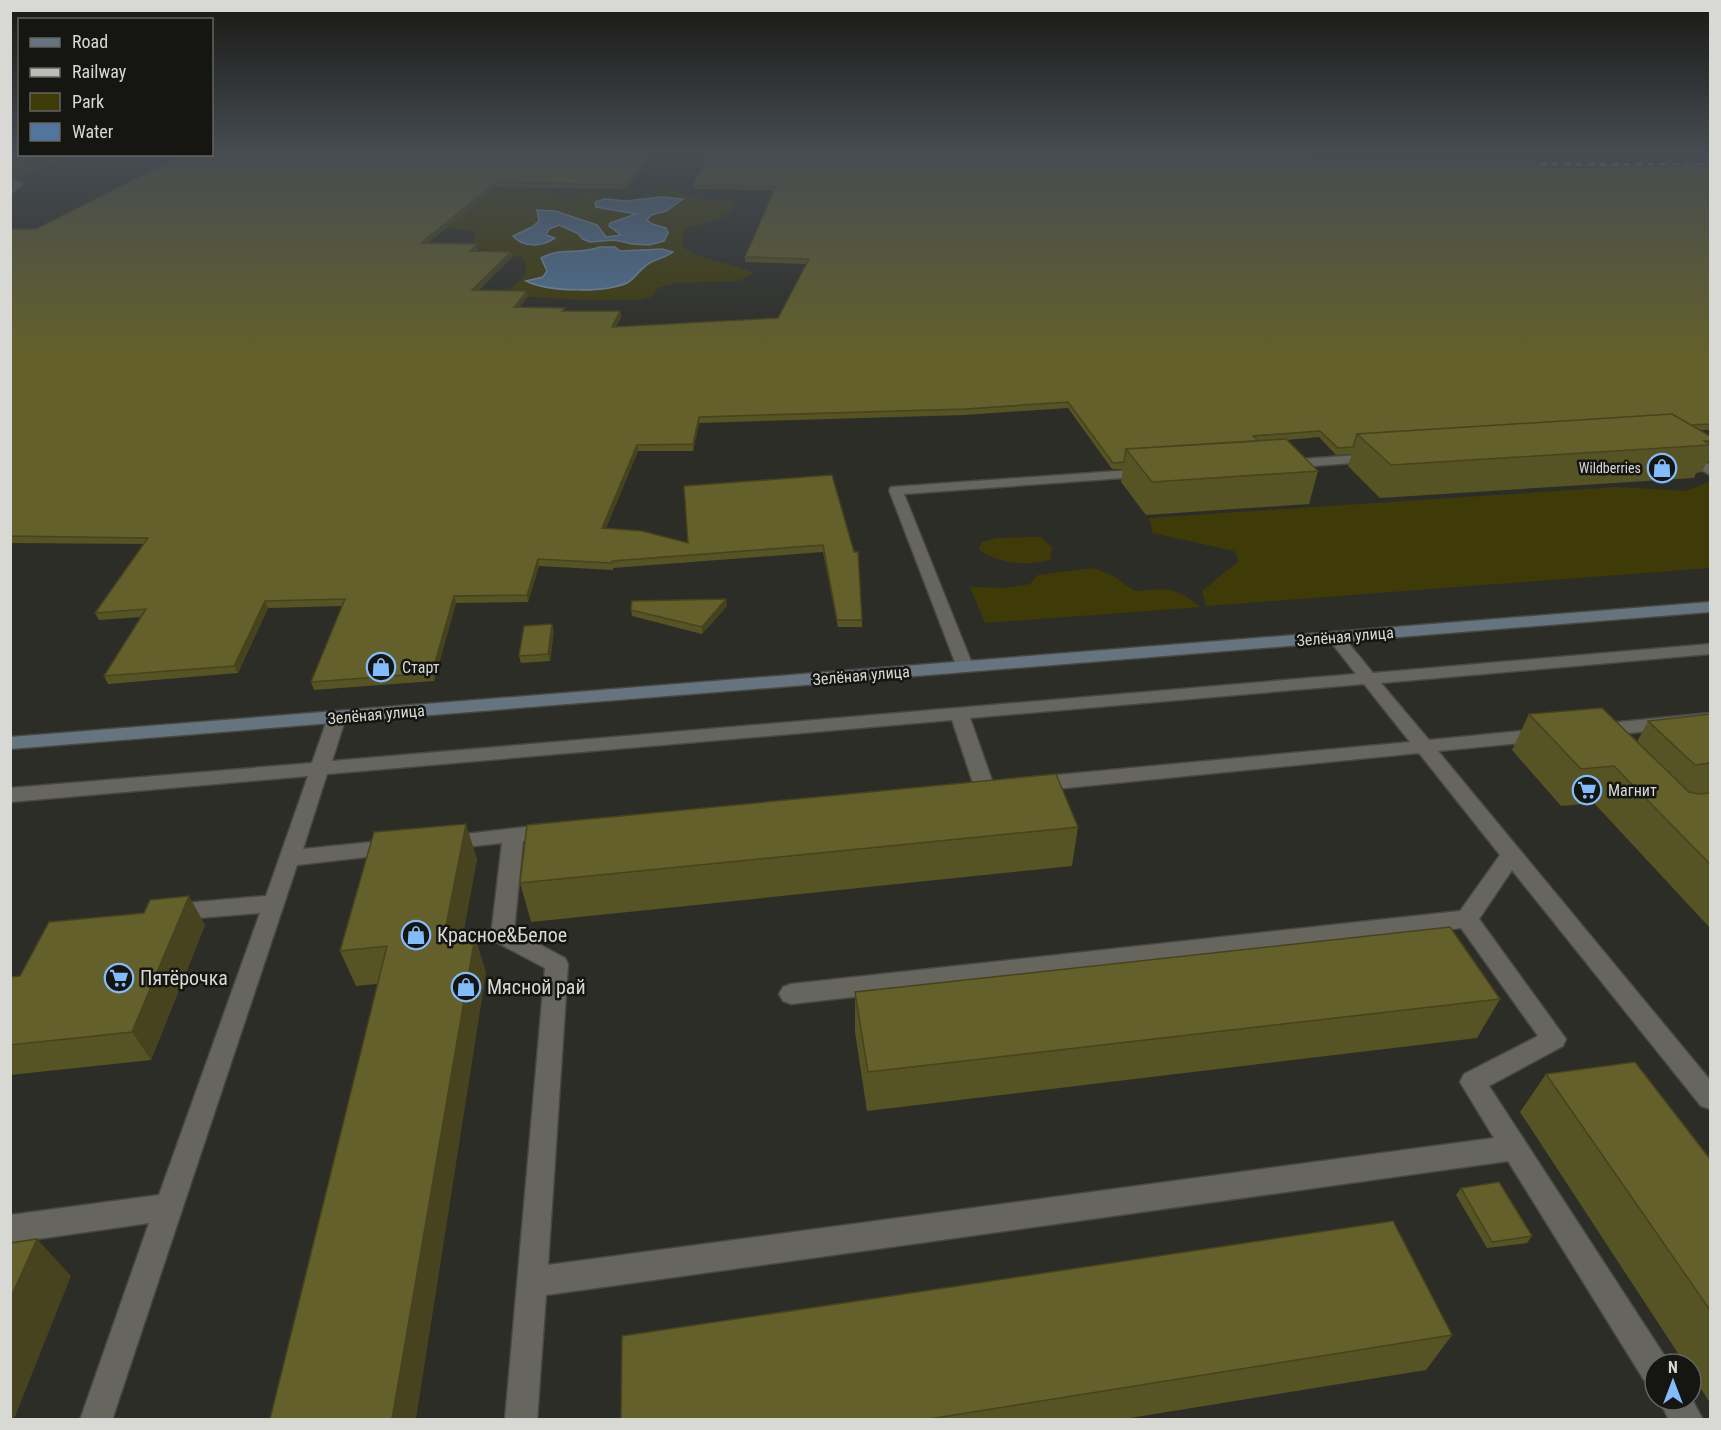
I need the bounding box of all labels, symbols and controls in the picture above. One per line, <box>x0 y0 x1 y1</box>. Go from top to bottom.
legend <box>18 18 213 156</box>
text: Road <box>72 31 108 52</box>
text: Railway <box>72 61 127 82</box>
text: Park <box>72 91 104 112</box>
text: Water <box>72 121 114 142</box>
shop icon: Wildberries <box>1646 452 1678 484</box>
place label: Wildberries <box>1579 460 1641 476</box>
street label: Зелёная улица <box>1296 623 1394 650</box>
shop icon: Старт <box>365 651 397 683</box>
place label: Старт <box>402 658 440 677</box>
street label: Зелёная улица <box>812 662 910 689</box>
street label: Зелёная улица <box>327 701 425 728</box>
supermarket icon: Магнит <box>1571 774 1603 806</box>
place label: Магнит <box>1608 781 1657 800</box>
shop icon: Красное&Белое <box>400 919 432 951</box>
place label: Красное&Белое <box>437 923 567 947</box>
supermarket icon: Пятёрочка <box>103 962 135 994</box>
place label: Пятёрочка <box>140 966 228 990</box>
shop icon: Мясной рай <box>450 971 482 1003</box>
place label: Мясной рай <box>487 975 586 999</box>
north arrow <box>1643 1352 1703 1412</box>
text: N <box>1668 1358 1678 1377</box>

